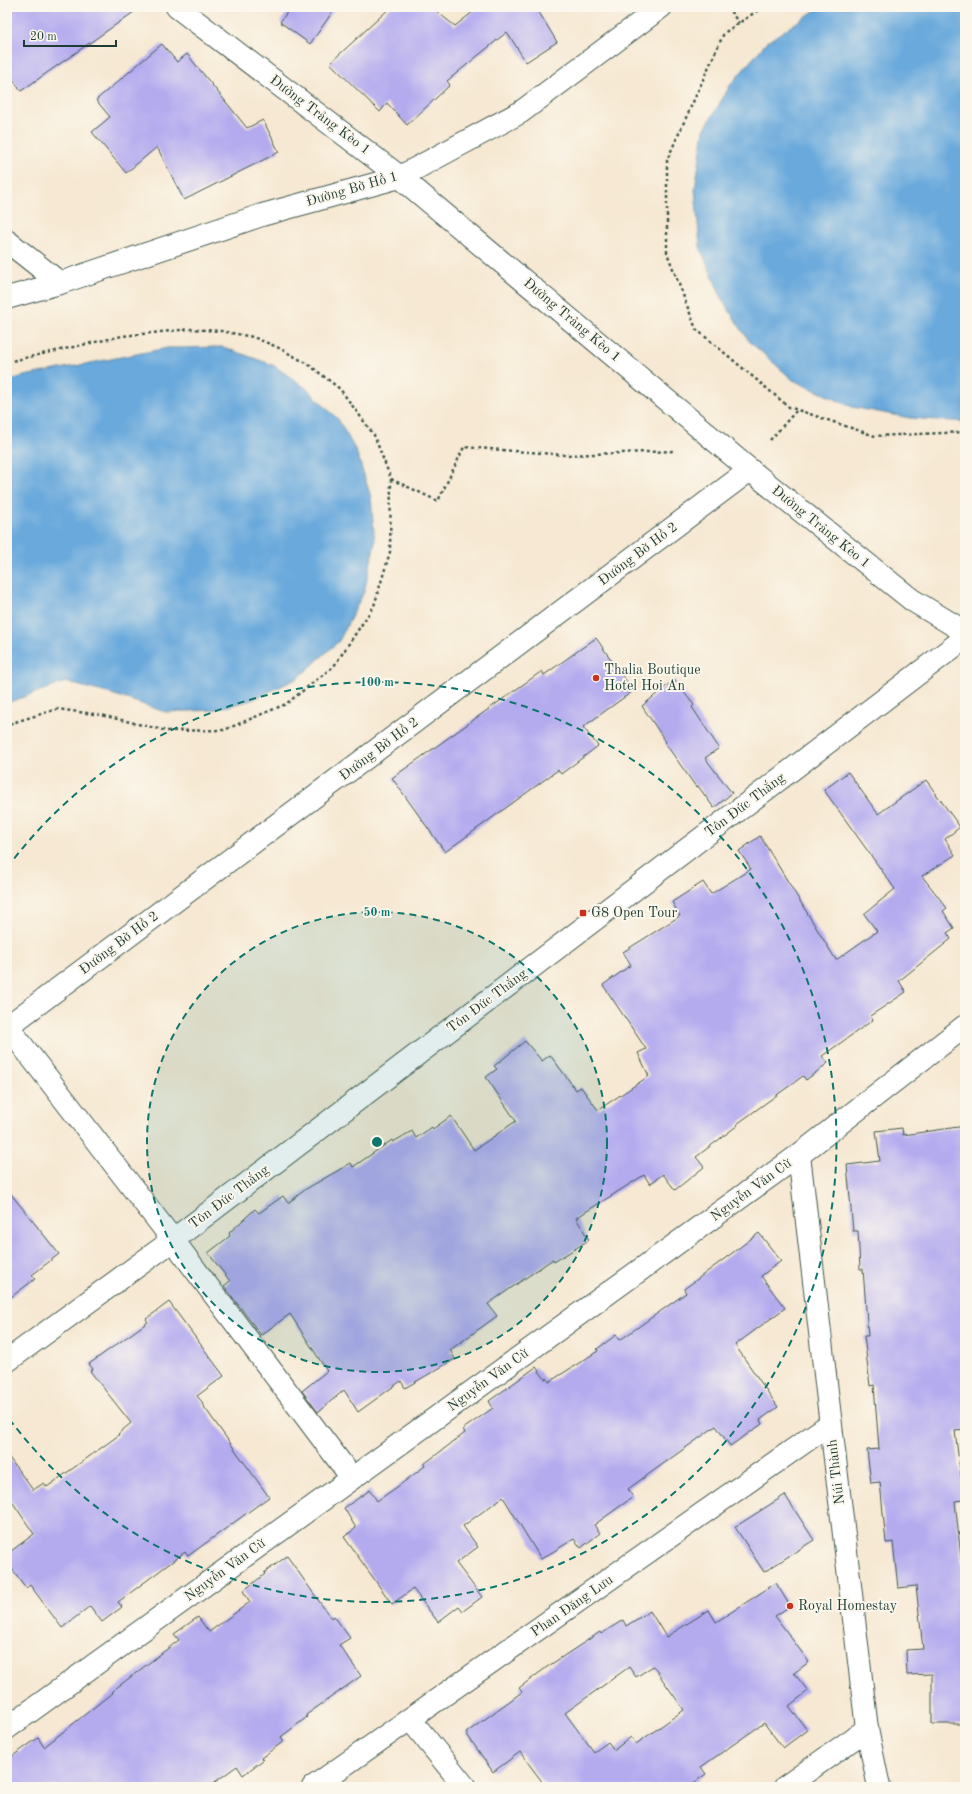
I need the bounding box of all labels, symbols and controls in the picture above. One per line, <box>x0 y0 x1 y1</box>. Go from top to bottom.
scale bar <box>24 22 116 48</box>
text: 20 m <box>30 31 57 43</box>
street label: Đường Trảng Kèo 1 <box>267 73 373 157</box>
street label: Đường Bờ Hồ 1 <box>304 167 399 209</box>
street label: Đường Trảng Kèo 1 <box>521 275 623 365</box>
street label: Đường Trảng Kèo 1 <box>769 483 873 571</box>
street label: Đường Bờ Hồ 2 <box>595 518 680 588</box>
place label: Thalia Boutique Hotel Hoi An <box>604 663 701 693</box>
marker: Thalia Boutique Hotel Hoi An <box>591 673 601 683</box>
text: 100 m <box>360 677 394 689</box>
street label: Đường Bờ Hồ 2 <box>336 713 421 783</box>
street label: Tôn Đức Thắng <box>701 769 788 840</box>
text: 50 m <box>364 906 391 919</box>
place label: G8 Open Tour <box>591 906 678 920</box>
street label: Đường Bờ Hồ 2 <box>76 907 161 977</box>
marker: G8 Open Tour <box>578 908 588 918</box>
street label: Tôn Đức Thắng <box>443 965 530 1036</box>
centre of rings <box>370 1135 384 1149</box>
street label: Nguyễn Văn Cừ <box>707 1155 794 1224</box>
street label: Tôn Đức Thắng <box>185 1161 272 1232</box>
street label: Nguyễn Văn Cừ <box>444 1345 531 1414</box>
street label: Núi Thành <box>825 1438 847 1505</box>
street label: Nguyễn Văn Cừ <box>181 1535 268 1604</box>
street label: Phan Đăng Lưu <box>528 1572 616 1639</box>
place label: Royal Homestay <box>798 1599 898 1613</box>
marker: Royal Homestay <box>785 1601 795 1611</box>

